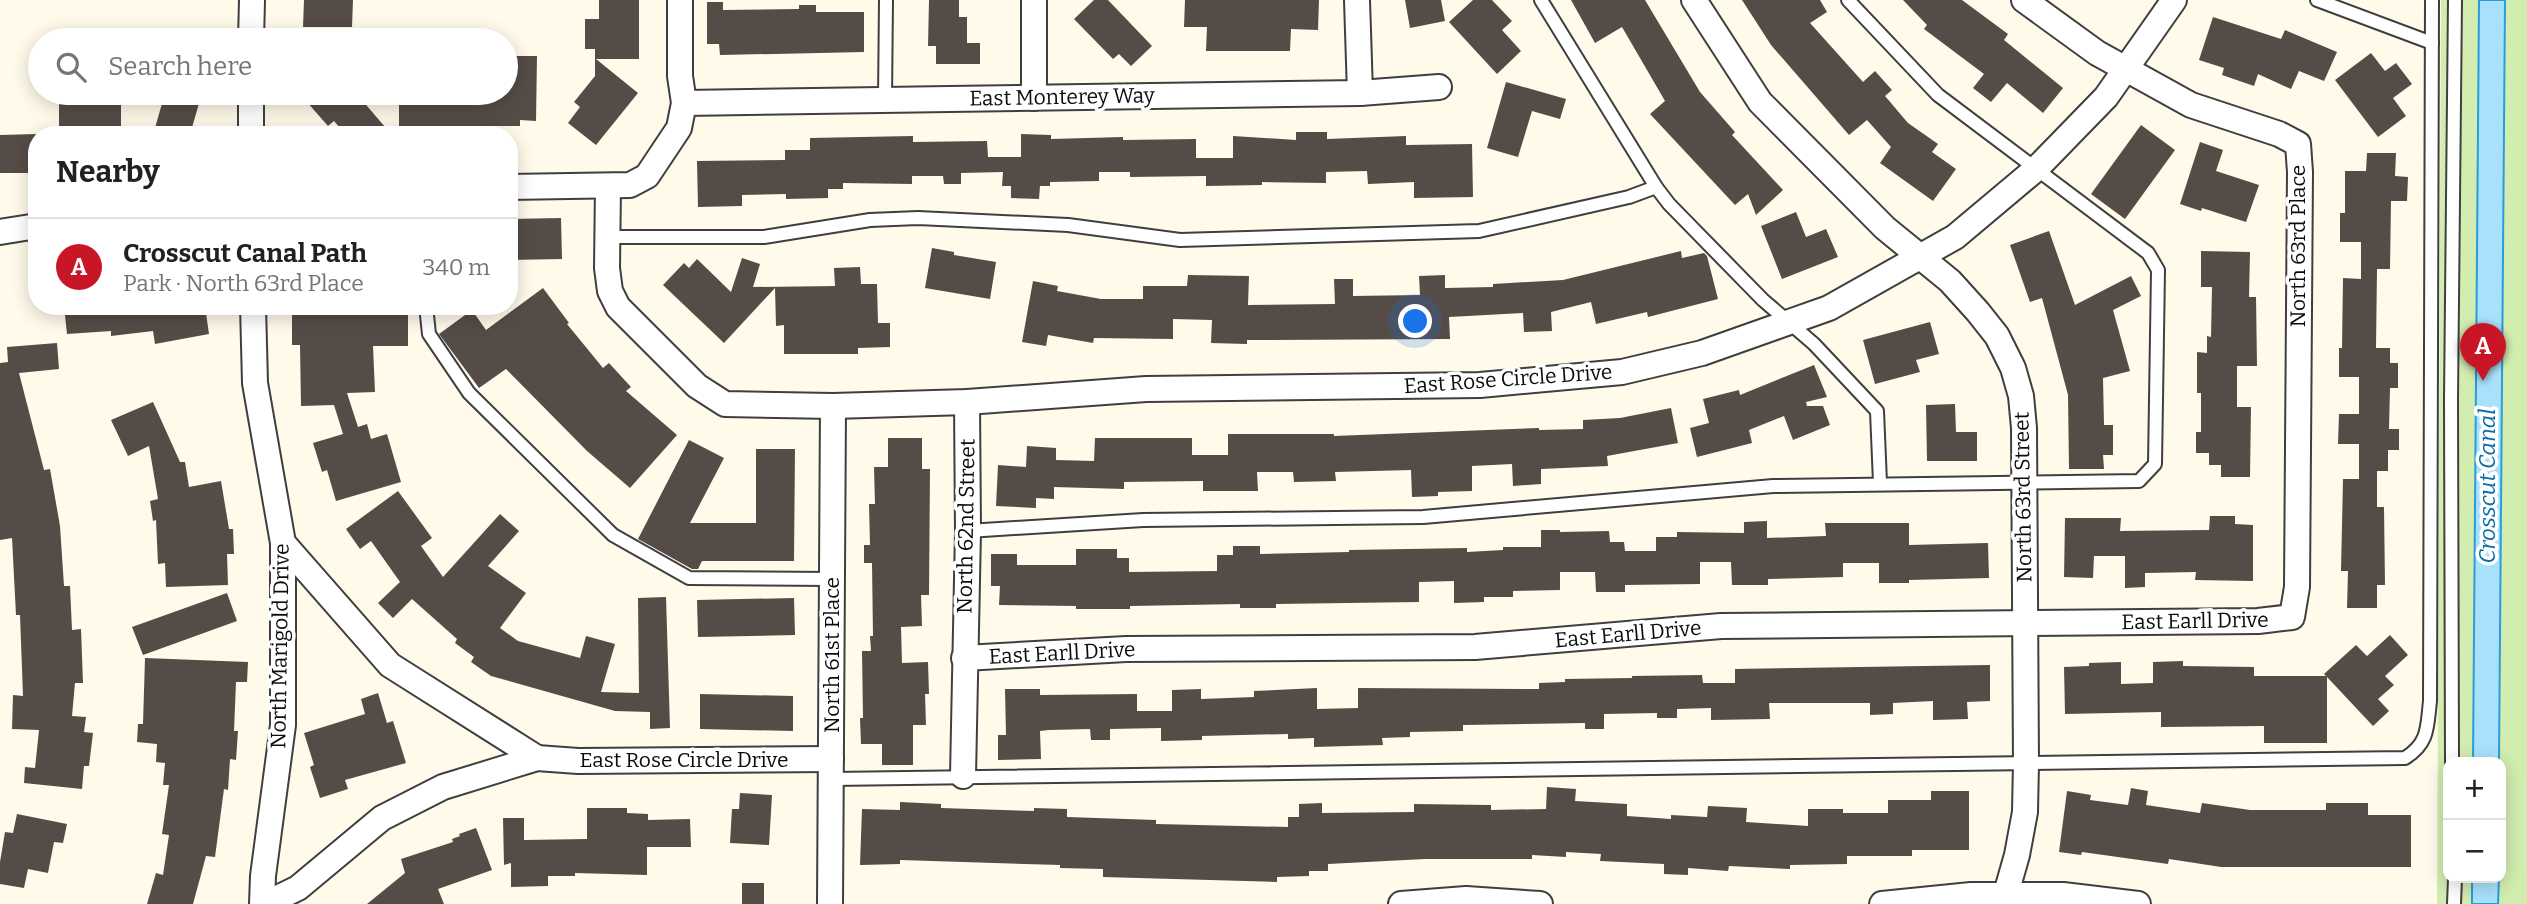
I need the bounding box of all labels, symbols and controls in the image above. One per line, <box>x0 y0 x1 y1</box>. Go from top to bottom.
search box <box>28 28 518 105</box>
icon: search <box>52 48 90 86</box>
text: Search here <box>108 51 252 82</box>
street label: East Monterey Way <box>969 82 1156 112</box>
text: Nearby <box>56 154 160 190</box>
street label: North 63rd Place <box>2285 165 2311 327</box>
text: Crosscut Canal Path <box>123 238 367 269</box>
text: A <box>71 253 87 281</box>
text: 340 m <box>422 253 490 281</box>
text: Park · North 63rd Place <box>123 269 364 297</box>
your location <box>1398 304 1432 338</box>
pin: A <box>2460 323 2506 381</box>
street label: East Rose Circle Drive <box>1403 359 1613 399</box>
water label: Crosscut Canal <box>2473 409 2501 564</box>
street label: North 63rd Street <box>2009 411 2037 583</box>
street label: North 62nd Street <box>951 438 981 614</box>
street label: North Marigold Drive <box>265 543 295 749</box>
street label: North 61st Place <box>819 577 845 733</box>
street label: East Earll Drive <box>2121 607 2269 635</box>
street label: East Earll Drive <box>1554 615 1702 653</box>
street label: East Earll Drive <box>988 636 1136 670</box>
street label: East Rose Circle Drive <box>579 747 789 773</box>
map controls <box>2443 757 2506 883</box>
button: + <box>2443 757 2506 820</box>
button: − <box>2443 820 2506 883</box>

